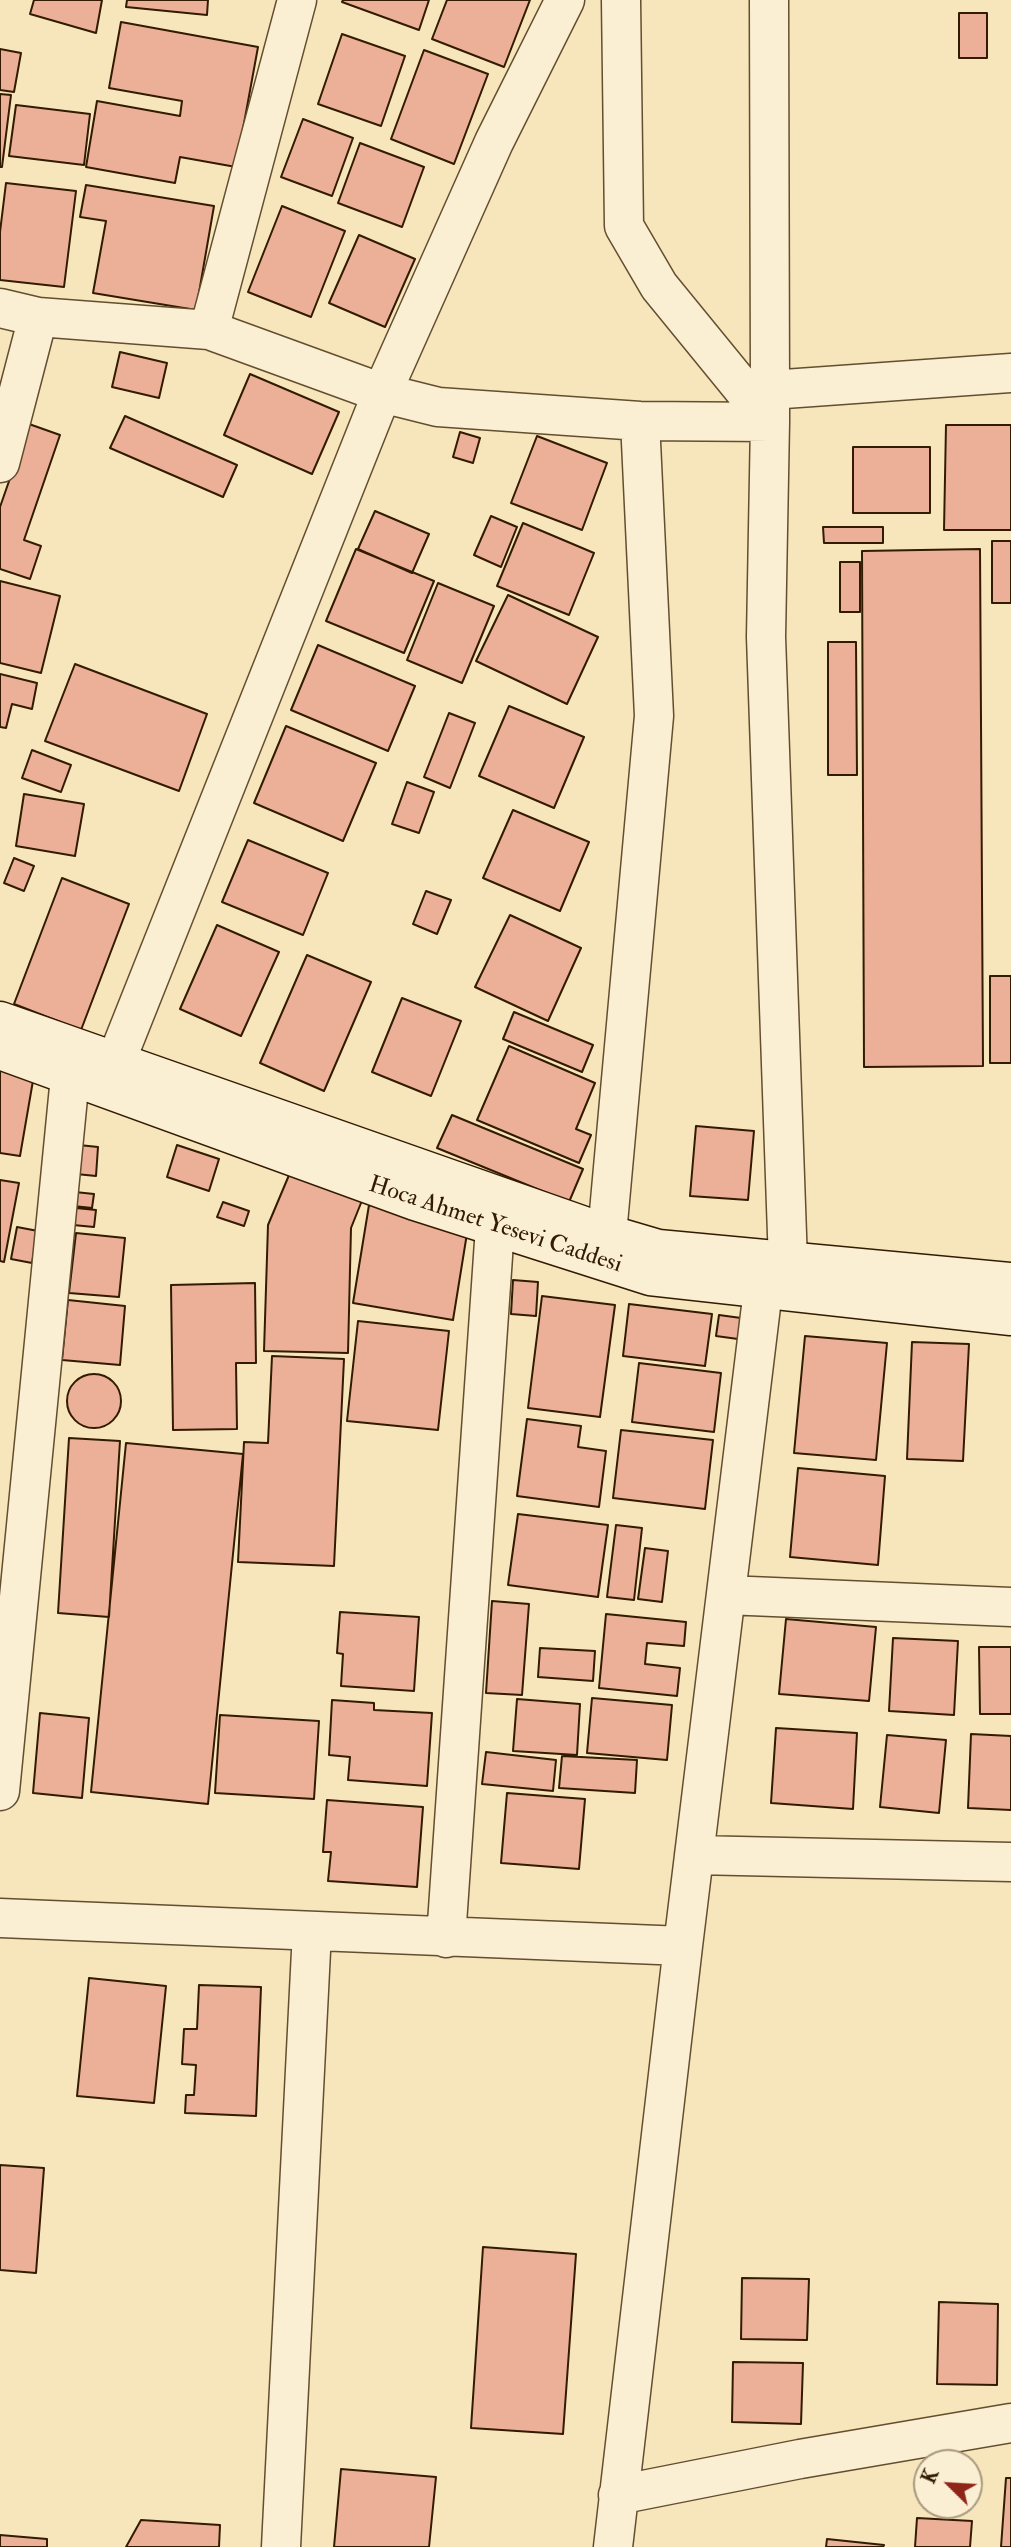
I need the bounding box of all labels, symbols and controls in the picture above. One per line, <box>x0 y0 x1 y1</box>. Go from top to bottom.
street label: Hoca Ahmet Yesevi Caddesi <box>365 1171 625 1281</box>
north arrow <box>913 2449 983 2519</box>
text: K <box>917 2465 944 2487</box>

